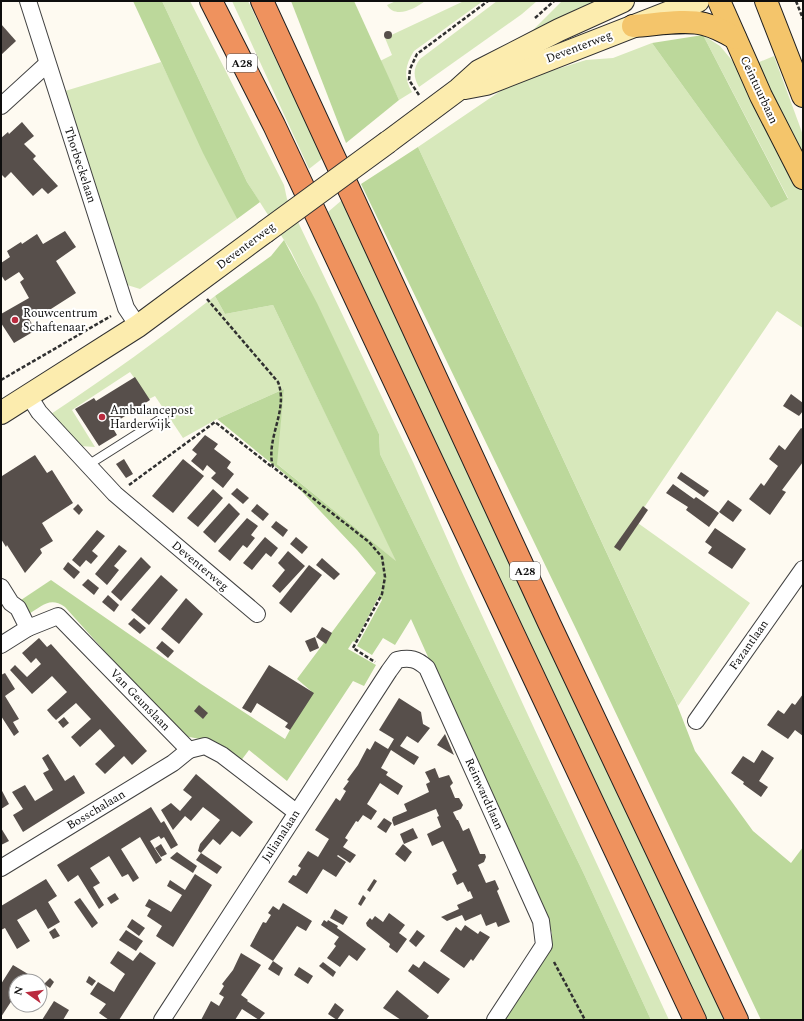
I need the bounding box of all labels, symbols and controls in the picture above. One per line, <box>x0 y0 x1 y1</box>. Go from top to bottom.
street label: Deventerweg <box>543 26 615 68</box>
street label: Ceintuurbaan <box>735 53 783 127</box>
road number: A28 <box>227 54 257 72</box>
street label: Thorbeckelaan <box>59 124 101 206</box>
street label: Deventerweg <box>212 217 280 275</box>
place label: Rouwcentrum Schaftenaar <box>23 304 98 337</box>
marker: Rouwcentrum Schaftenaar <box>10 315 20 325</box>
place label: Ambulancepost Harderwijk <box>110 401 193 434</box>
marker: Ambulancepost Harderwijk <box>97 412 107 422</box>
street label: Deventerweg <box>167 536 233 596</box>
road number: A28 <box>510 562 540 580</box>
street label: Fazantlaan <box>725 616 773 674</box>
street label: Van Geunslaan <box>105 665 175 735</box>
street label: Reinwardtlaan <box>460 755 508 833</box>
street label: Bosschalaan <box>63 785 129 835</box>
street label: Julianalaan <box>257 806 305 866</box>
north arrow <box>8 973 48 1013</box>
text: N <box>9 984 28 997</box>

